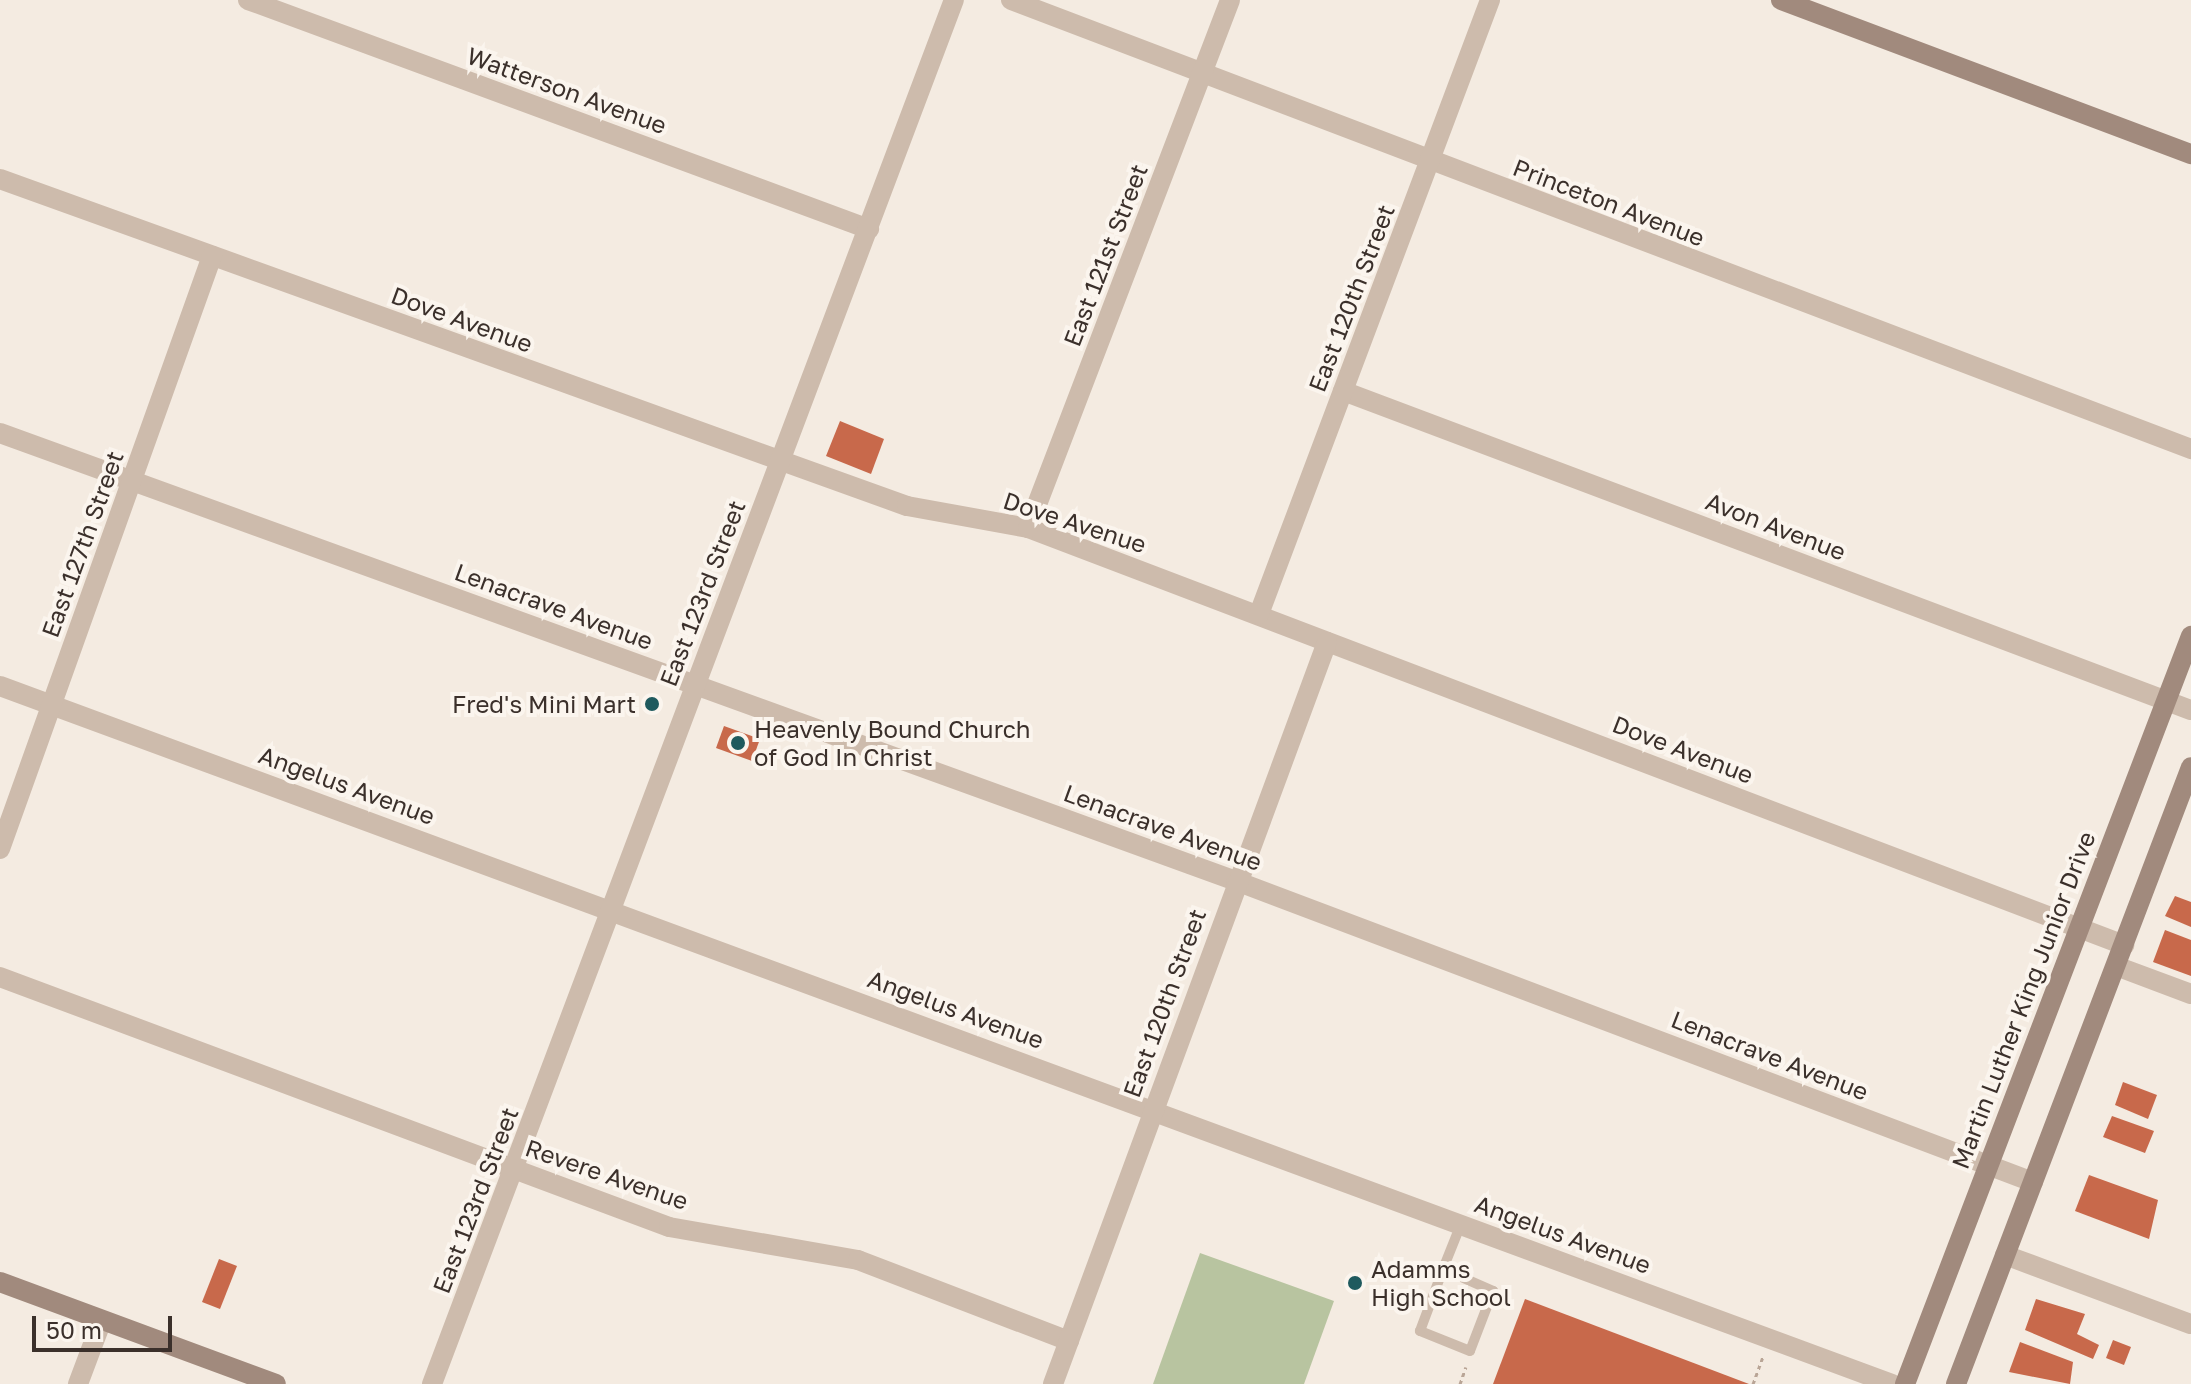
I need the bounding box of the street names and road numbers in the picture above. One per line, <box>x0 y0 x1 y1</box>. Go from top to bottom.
street label: Watterson Avenue <box>463 41 671 139</box>
street label: Princeton Avenue <box>1509 152 1709 252</box>
street label: East 121st Street <box>1057 160 1153 350</box>
street label: East 120th Street <box>1302 200 1400 396</box>
street label: Dove Avenue <box>387 280 537 358</box>
street label: East 127th Street <box>35 447 129 641</box>
street label: Dove Avenue <box>1000 485 1150 559</box>
street label: Avon Avenue <box>1702 486 1850 566</box>
street label: East 123rd Street <box>653 496 751 690</box>
street label: Lenacrave Avenue <box>451 557 657 655</box>
street label: Dove Avenue <box>1609 709 1757 789</box>
street label: Angelus Avenue <box>255 740 439 830</box>
street label: Lenacrave Avenue <box>1060 778 1266 876</box>
street label: Martin Luther King Junior Drive <box>1945 827 2101 1173</box>
street label: East 120th Street <box>1117 905 1211 1101</box>
street label: Angelus Avenue <box>864 964 1048 1054</box>
street label: Lenacrave Avenue <box>1667 1004 1873 1106</box>
street label: East 123rd Street <box>426 1103 524 1297</box>
street label: Revere Avenue <box>522 1133 692 1215</box>
street label: Angelus Avenue <box>1471 1189 1655 1279</box>

